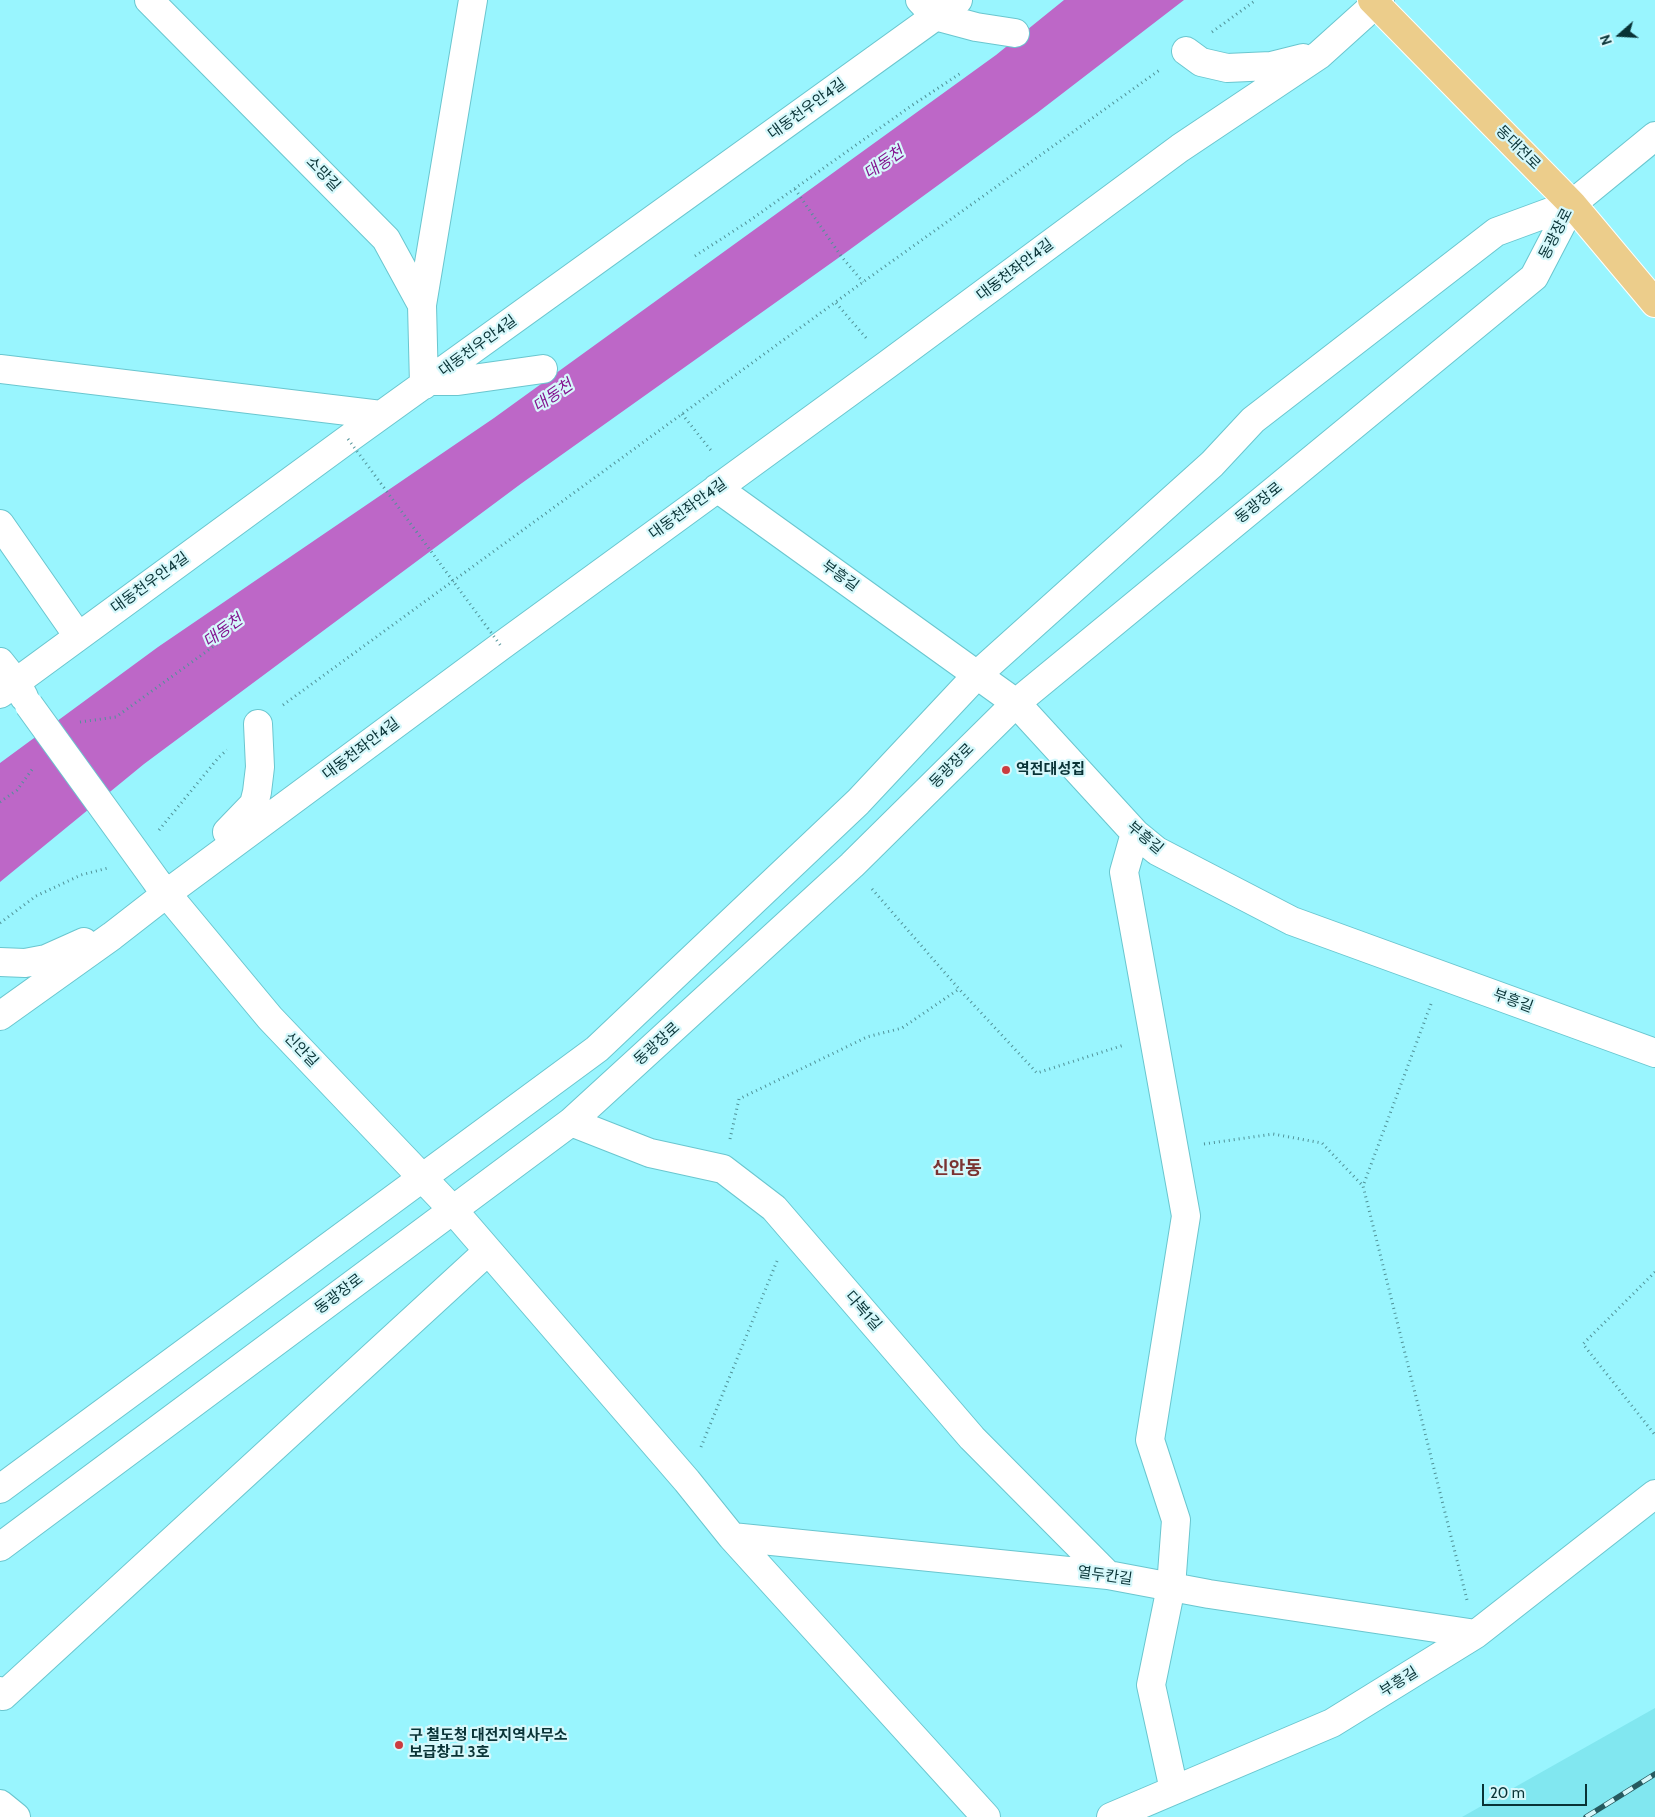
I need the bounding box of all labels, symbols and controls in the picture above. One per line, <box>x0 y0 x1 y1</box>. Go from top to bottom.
north arrow <box>1595 10 1645 60</box>
text: N <box>1596 32 1616 47</box>
street label: 대동천우안4길 <box>765 75 849 143</box>
street label: 동대전로 <box>1492 122 1544 174</box>
water label: 대동천 <box>860 142 908 184</box>
street label: 소망길 <box>302 153 344 195</box>
street label: 동광장로 <box>1535 205 1577 263</box>
street label: 대동천좌안4길 <box>973 235 1057 305</box>
street label: 대동천우안4길 <box>436 312 520 380</box>
water label: 대동천 <box>529 375 577 417</box>
street label: 대동천좌안4길 <box>646 475 730 543</box>
street label: 동광장로 <box>1232 479 1286 527</box>
street label: 대동천우안4길 <box>108 549 192 617</box>
street label: 부흥길 <box>818 557 862 595</box>
water label: 대동천 <box>199 610 247 652</box>
street label: 대동천좌안4길 <box>319 714 403 784</box>
street label: 동광장로 <box>926 740 978 792</box>
place label: 역전대성집 <box>1016 761 1085 779</box>
marker: 역전대성집 <box>1000 764 1012 776</box>
street label: 부흥길 <box>1123 818 1167 858</box>
street label: 부흥길 <box>1490 985 1536 1017</box>
street label: 동광장로 <box>630 1019 684 1069</box>
street label: 신안길 <box>280 1029 322 1071</box>
district label: 신안동 <box>932 1158 982 1180</box>
street label: 동광장로 <box>312 1270 366 1318</box>
street label: 다복1길 <box>841 1288 885 1334</box>
street label: 열두칸길 <box>1076 1563 1134 1589</box>
street label: 부흥길 <box>1377 1663 1421 1701</box>
place label: 구 철도청 대전지역사무소 보급창고 3호 <box>409 1727 568 1762</box>
marker: 구 철도청 대전지역사무소 보급창고 3호 <box>393 1739 405 1751</box>
scale bar <box>1485 1774 1590 1806</box>
text: 20 m <box>1490 1784 1525 1802</box>

